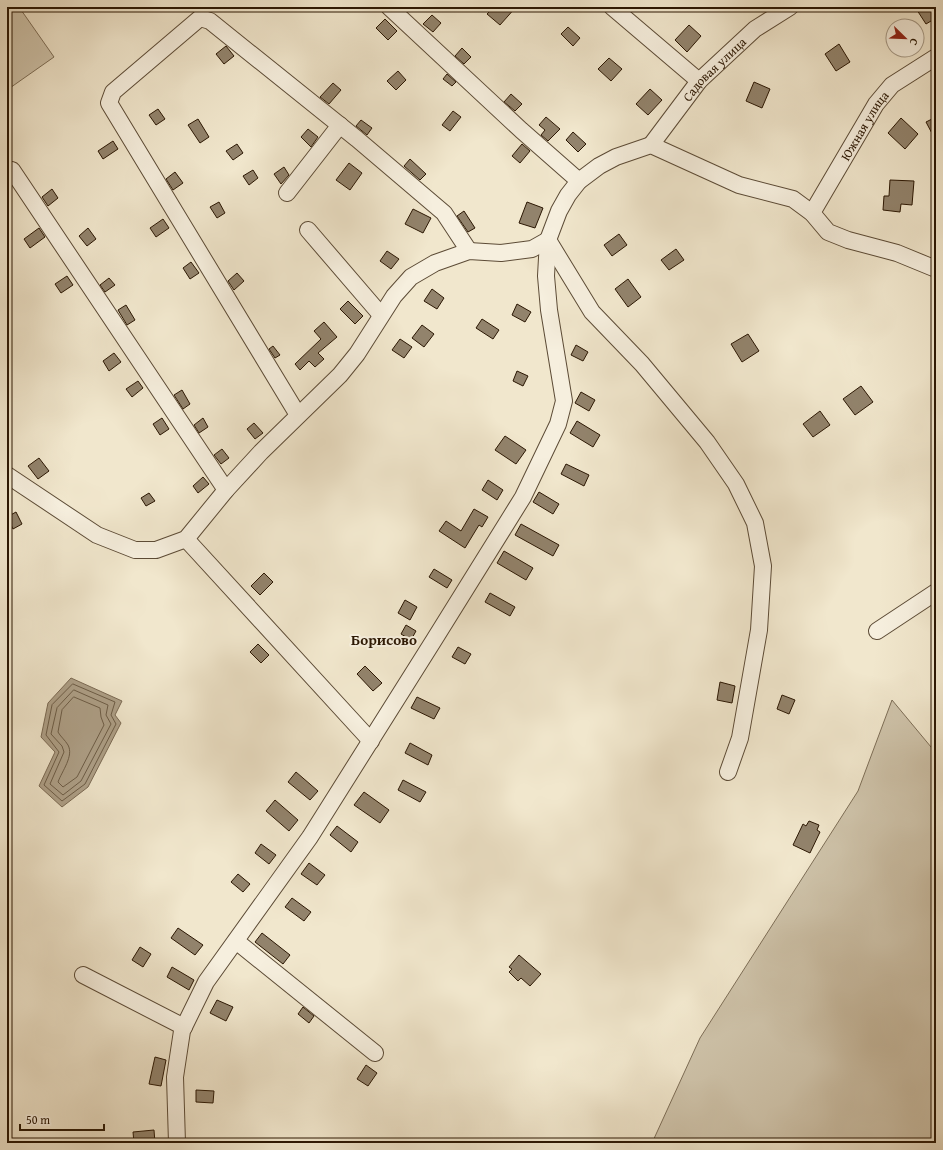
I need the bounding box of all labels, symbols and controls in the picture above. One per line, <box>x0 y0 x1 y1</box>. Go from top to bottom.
north arrow <box>885 18 925 58</box>
street label: Садовая улица <box>678 32 751 105</box>
text: С <box>906 36 923 48</box>
street label: Южная улица <box>836 86 894 164</box>
district label: Борисово <box>351 629 417 650</box>
scale bar <box>20 1106 104 1132</box>
text: 50 m <box>26 1111 50 1128</box>

